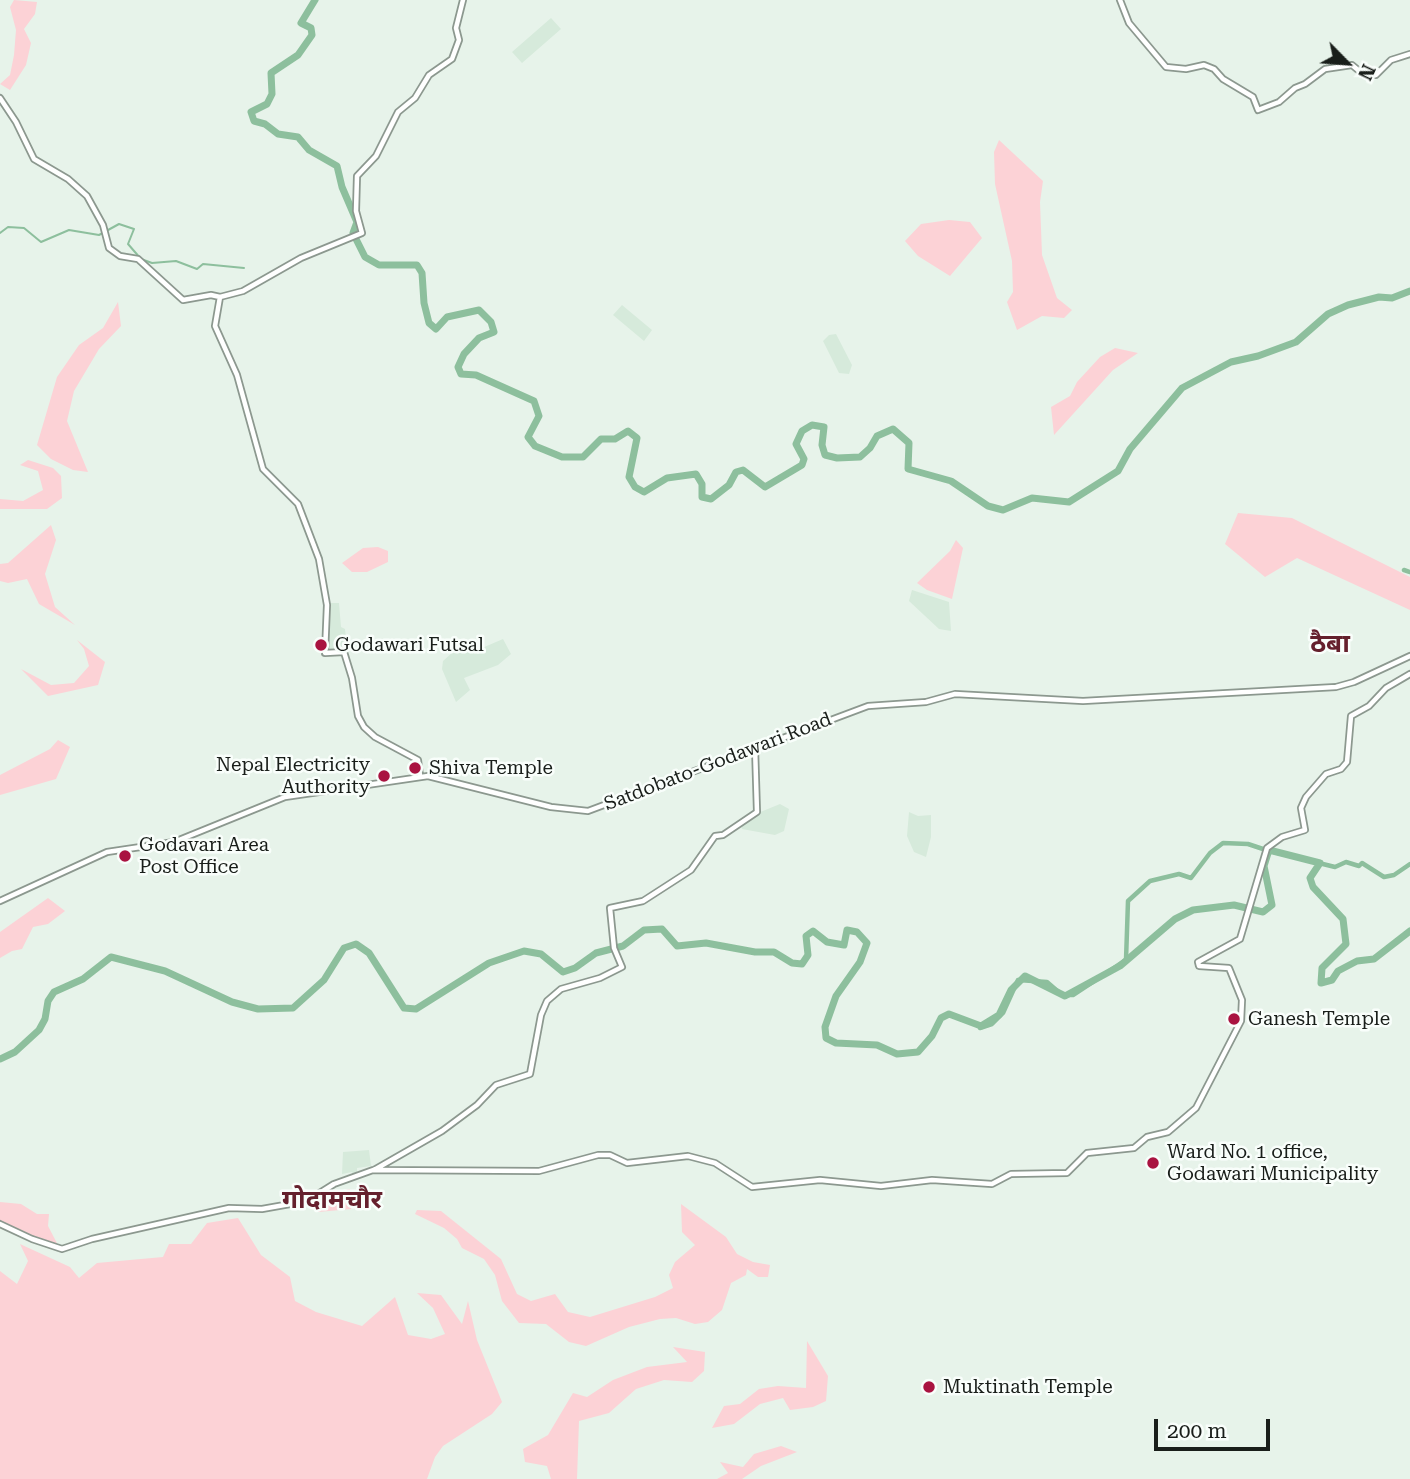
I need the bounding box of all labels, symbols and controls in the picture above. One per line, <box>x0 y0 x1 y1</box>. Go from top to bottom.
north arrow <box>1312 28 1382 98</box>
text: N <box>1353 61 1380 84</box>
district label: ठैबा <box>1310 628 1350 660</box>
place label: Godawari Futsal <box>335 634 484 656</box>
marker: Godawari Futsal <box>313 637 329 653</box>
street label: Satdobato-Godawari Road <box>601 708 835 816</box>
place label: Nepal Electricity Authority <box>216 754 370 798</box>
place label: Shiva Temple <box>429 757 553 779</box>
marker: Shiva Temple <box>407 760 423 776</box>
marker: Nepal Electricity Authority <box>376 768 392 784</box>
place label: Godavari Area Post Office <box>139 834 269 878</box>
marker: Godavari Area Post Office <box>117 848 133 864</box>
place label: Ganesh Temple <box>1248 1008 1390 1030</box>
marker: Ganesh Temple <box>1226 1011 1242 1027</box>
place label: Ward No. 1 office, Godawari Municipality <box>1167 1141 1378 1185</box>
marker: Ward No. 1 office, Godawari Municipality <box>1145 1155 1161 1171</box>
district label: गोदामचौर <box>282 1184 382 1216</box>
place label: Muktinath Temple <box>943 1376 1113 1398</box>
marker: Muktinath Temple <box>921 1379 937 1395</box>
scale bar <box>1158 1406 1274 1450</box>
text: 200 m <box>1167 1419 1227 1443</box>

